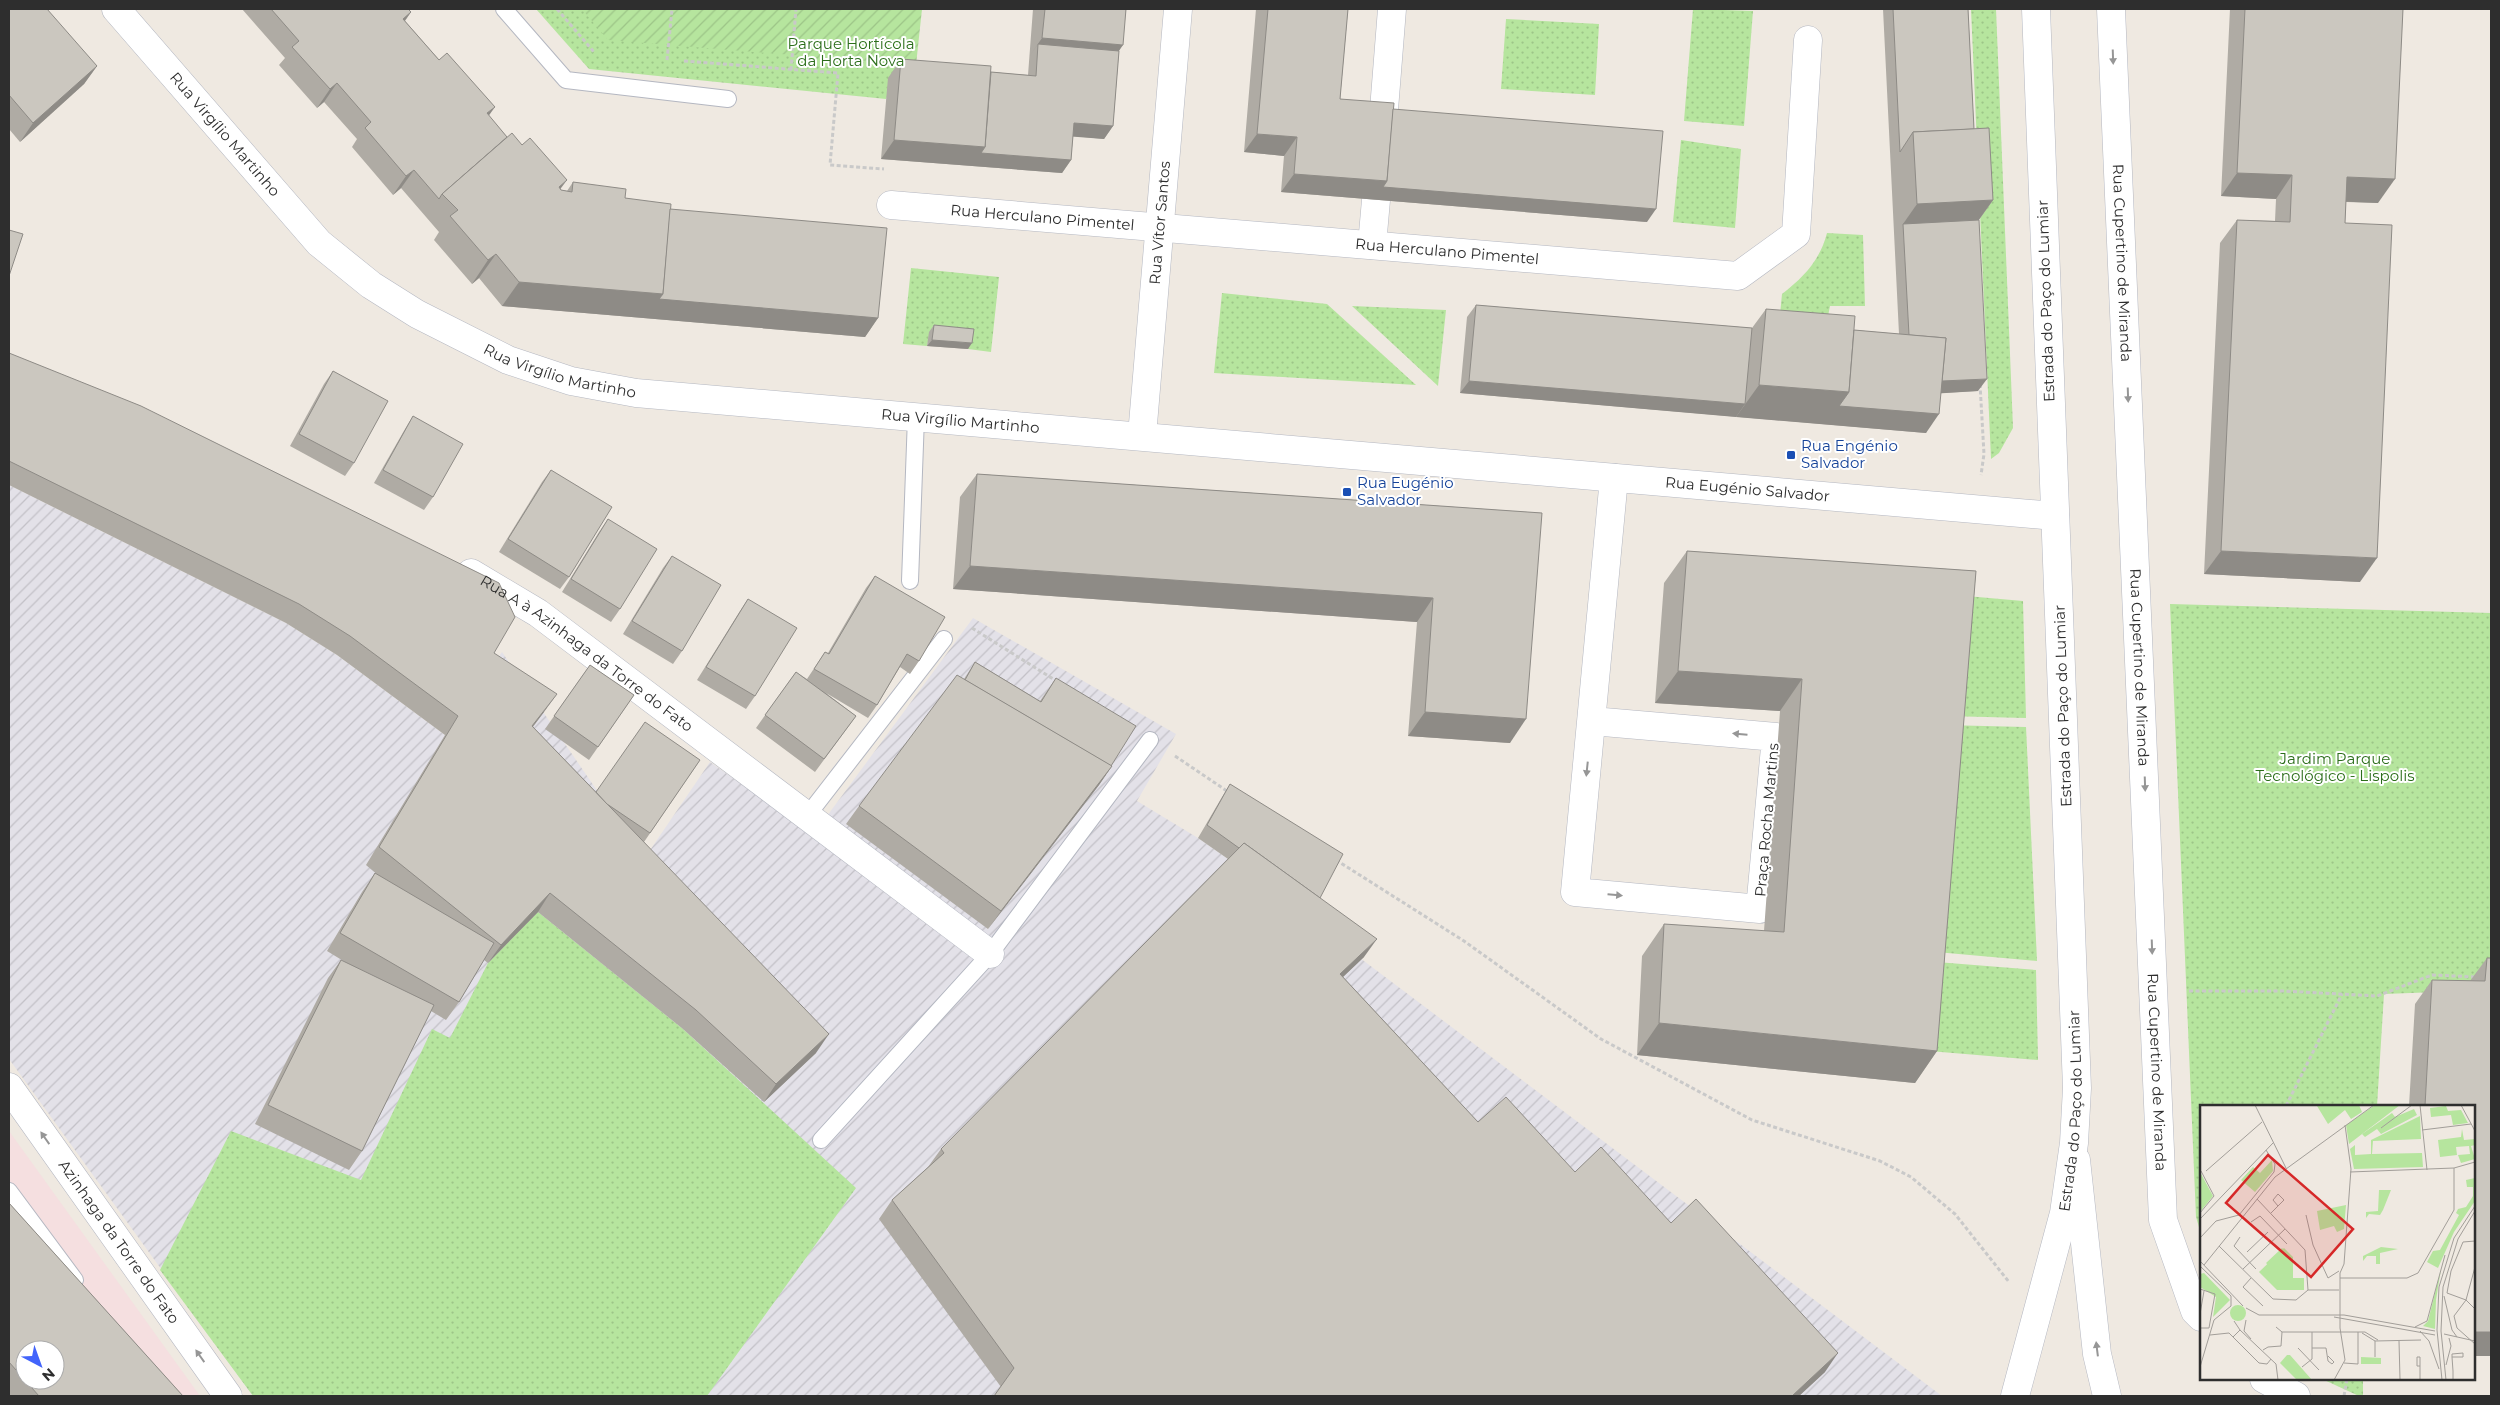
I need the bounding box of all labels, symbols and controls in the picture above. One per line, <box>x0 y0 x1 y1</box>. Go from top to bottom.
park label: Parque Hortícola da Horta Nova <box>787 34 915 70</box>
one-way arrow <box>2109 50 2117 66</box>
street label: Rua Virgílio Martinho <box>166 68 284 200</box>
street label: Rua Vítor Santos <box>1145 160 1174 285</box>
street label: Rua Cupertino de Miranda <box>2109 163 2136 362</box>
street label: Rua Herculano Pimentel <box>950 200 1135 234</box>
street label: Estrada do Paço do Lumiar <box>2032 200 2059 402</box>
street label: Rua Herculano Pimentel <box>1354 234 1540 268</box>
street label: Rua Virgílio Martinho <box>480 339 638 402</box>
one-way arrow <box>2124 387 2132 403</box>
street label: Rua Virgílio Martinho <box>880 404 1040 437</box>
place label: Rua Engénio Salvador <box>1801 436 1898 472</box>
marker: Rua Engénio Salvador <box>1785 449 1797 461</box>
street label: Rua Eugénio Salvador <box>1664 472 1830 505</box>
place label: Rua Eugénio Salvador <box>1357 473 1454 509</box>
marker: Rua Eugénio Salvador <box>1341 486 1353 498</box>
street label: Rua Cupertino de Miranda <box>2126 568 2154 767</box>
street label: Rua A à Azinhaga da Torre do Fato <box>477 571 697 736</box>
street label: Estrada do Paço do Lumiar <box>2049 605 2076 807</box>
one-way arrow <box>1731 730 1747 738</box>
street label: Praça Rocha Martins <box>1750 742 1783 898</box>
park label: Jardim Parque Tecnológico - Lispolis <box>2255 749 2415 785</box>
one-way arrow <box>1583 762 1591 778</box>
one-way arrow <box>2141 777 2149 793</box>
one-way arrow <box>1607 892 1623 900</box>
one-way arrow <box>2148 939 2156 955</box>
street label: Rua Cupertino de Miranda <box>2143 973 2171 1171</box>
street label: Estrada do Paço do Lumiar <box>2054 1010 2086 1213</box>
inset map <box>2200 1105 2475 1380</box>
one-way arrow <box>40 1131 50 1145</box>
street label: Azinhaga da Torre do Fato <box>55 1156 184 1327</box>
north arrow <box>15 1340 65 1390</box>
one-way arrow <box>2093 1340 2101 1356</box>
one-way arrow <box>195 1350 205 1363</box>
text: N <box>38 1364 59 1385</box>

